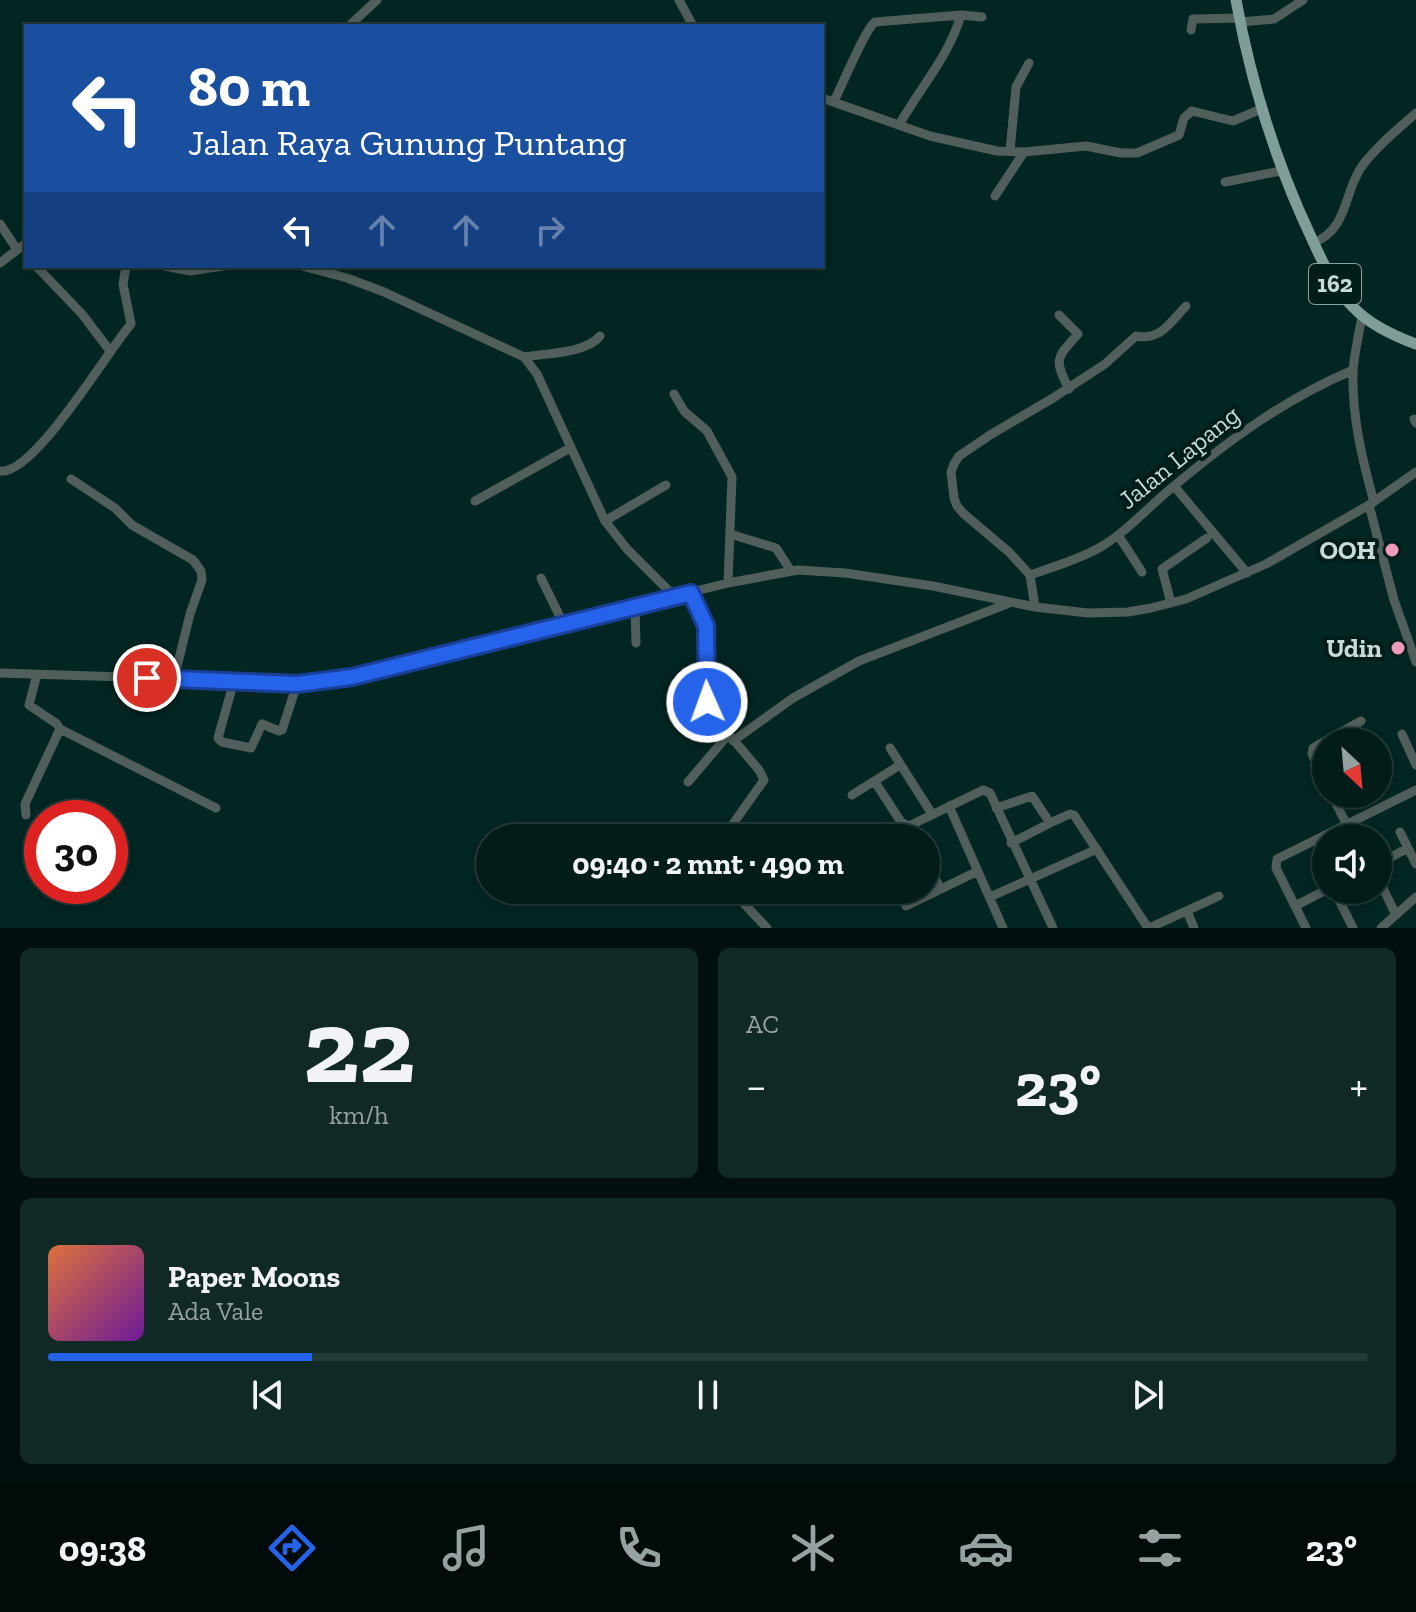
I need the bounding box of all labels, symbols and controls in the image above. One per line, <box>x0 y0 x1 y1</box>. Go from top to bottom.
text: 80 m <box>188 53 310 120</box>
icon: left <box>56 56 160 160</box>
text: Jalan Raya Gunung Puntang <box>188 121 626 164</box>
icon: left <box>276 208 320 252</box>
icon: ahead <box>360 208 404 252</box>
icon: ahead <box>444 208 488 252</box>
icon: right <box>528 208 572 252</box>
road number: 162 <box>1309 264 1361 304</box>
street label: Jalan Lapang <box>1112 398 1246 516</box>
place label: OOH <box>1319 534 1376 566</box>
marker: OOH <box>1383 541 1401 559</box>
place label: Udin <box>1326 632 1383 664</box>
marker: Udin <box>1389 639 1407 657</box>
pin <box>113 644 181 712</box>
icon: arrive <box>125 656 169 700</box>
position arrow <box>665 660 749 744</box>
north arrow <box>1312 728 1392 808</box>
map controls <box>1312 728 1392 904</box>
speed limit sign: 30 <box>24 800 128 904</box>
button: sound <box>1312 824 1392 904</box>
text: 09:40 · 2 mnt · 490 m <box>572 846 844 882</box>
text: 22 <box>303 984 415 1109</box>
text: AC <box>746 1008 779 1040</box>
text: 23° <box>1015 1049 1101 1121</box>
text: − <box>746 1059 767 1112</box>
text: + <box>1349 1059 1368 1112</box>
text: km/h <box>329 1099 389 1131</box>
text: Paper Moons <box>168 1259 340 1295</box>
text: Ada Vale <box>168 1295 263 1327</box>
icon: previous <box>246 1373 290 1417</box>
icon: pause <box>686 1373 730 1417</box>
icon: next <box>1126 1373 1170 1417</box>
icon: directions <box>264 1520 320 1576</box>
icon: music <box>438 1520 494 1576</box>
icon: phone <box>611 1520 667 1576</box>
icon: climate <box>785 1520 841 1576</box>
icon: car <box>958 1520 1014 1576</box>
icon: filters <box>1132 1520 1188 1576</box>
text: 09:38 <box>59 1527 146 1570</box>
text: 23° <box>1306 1527 1357 1570</box>

